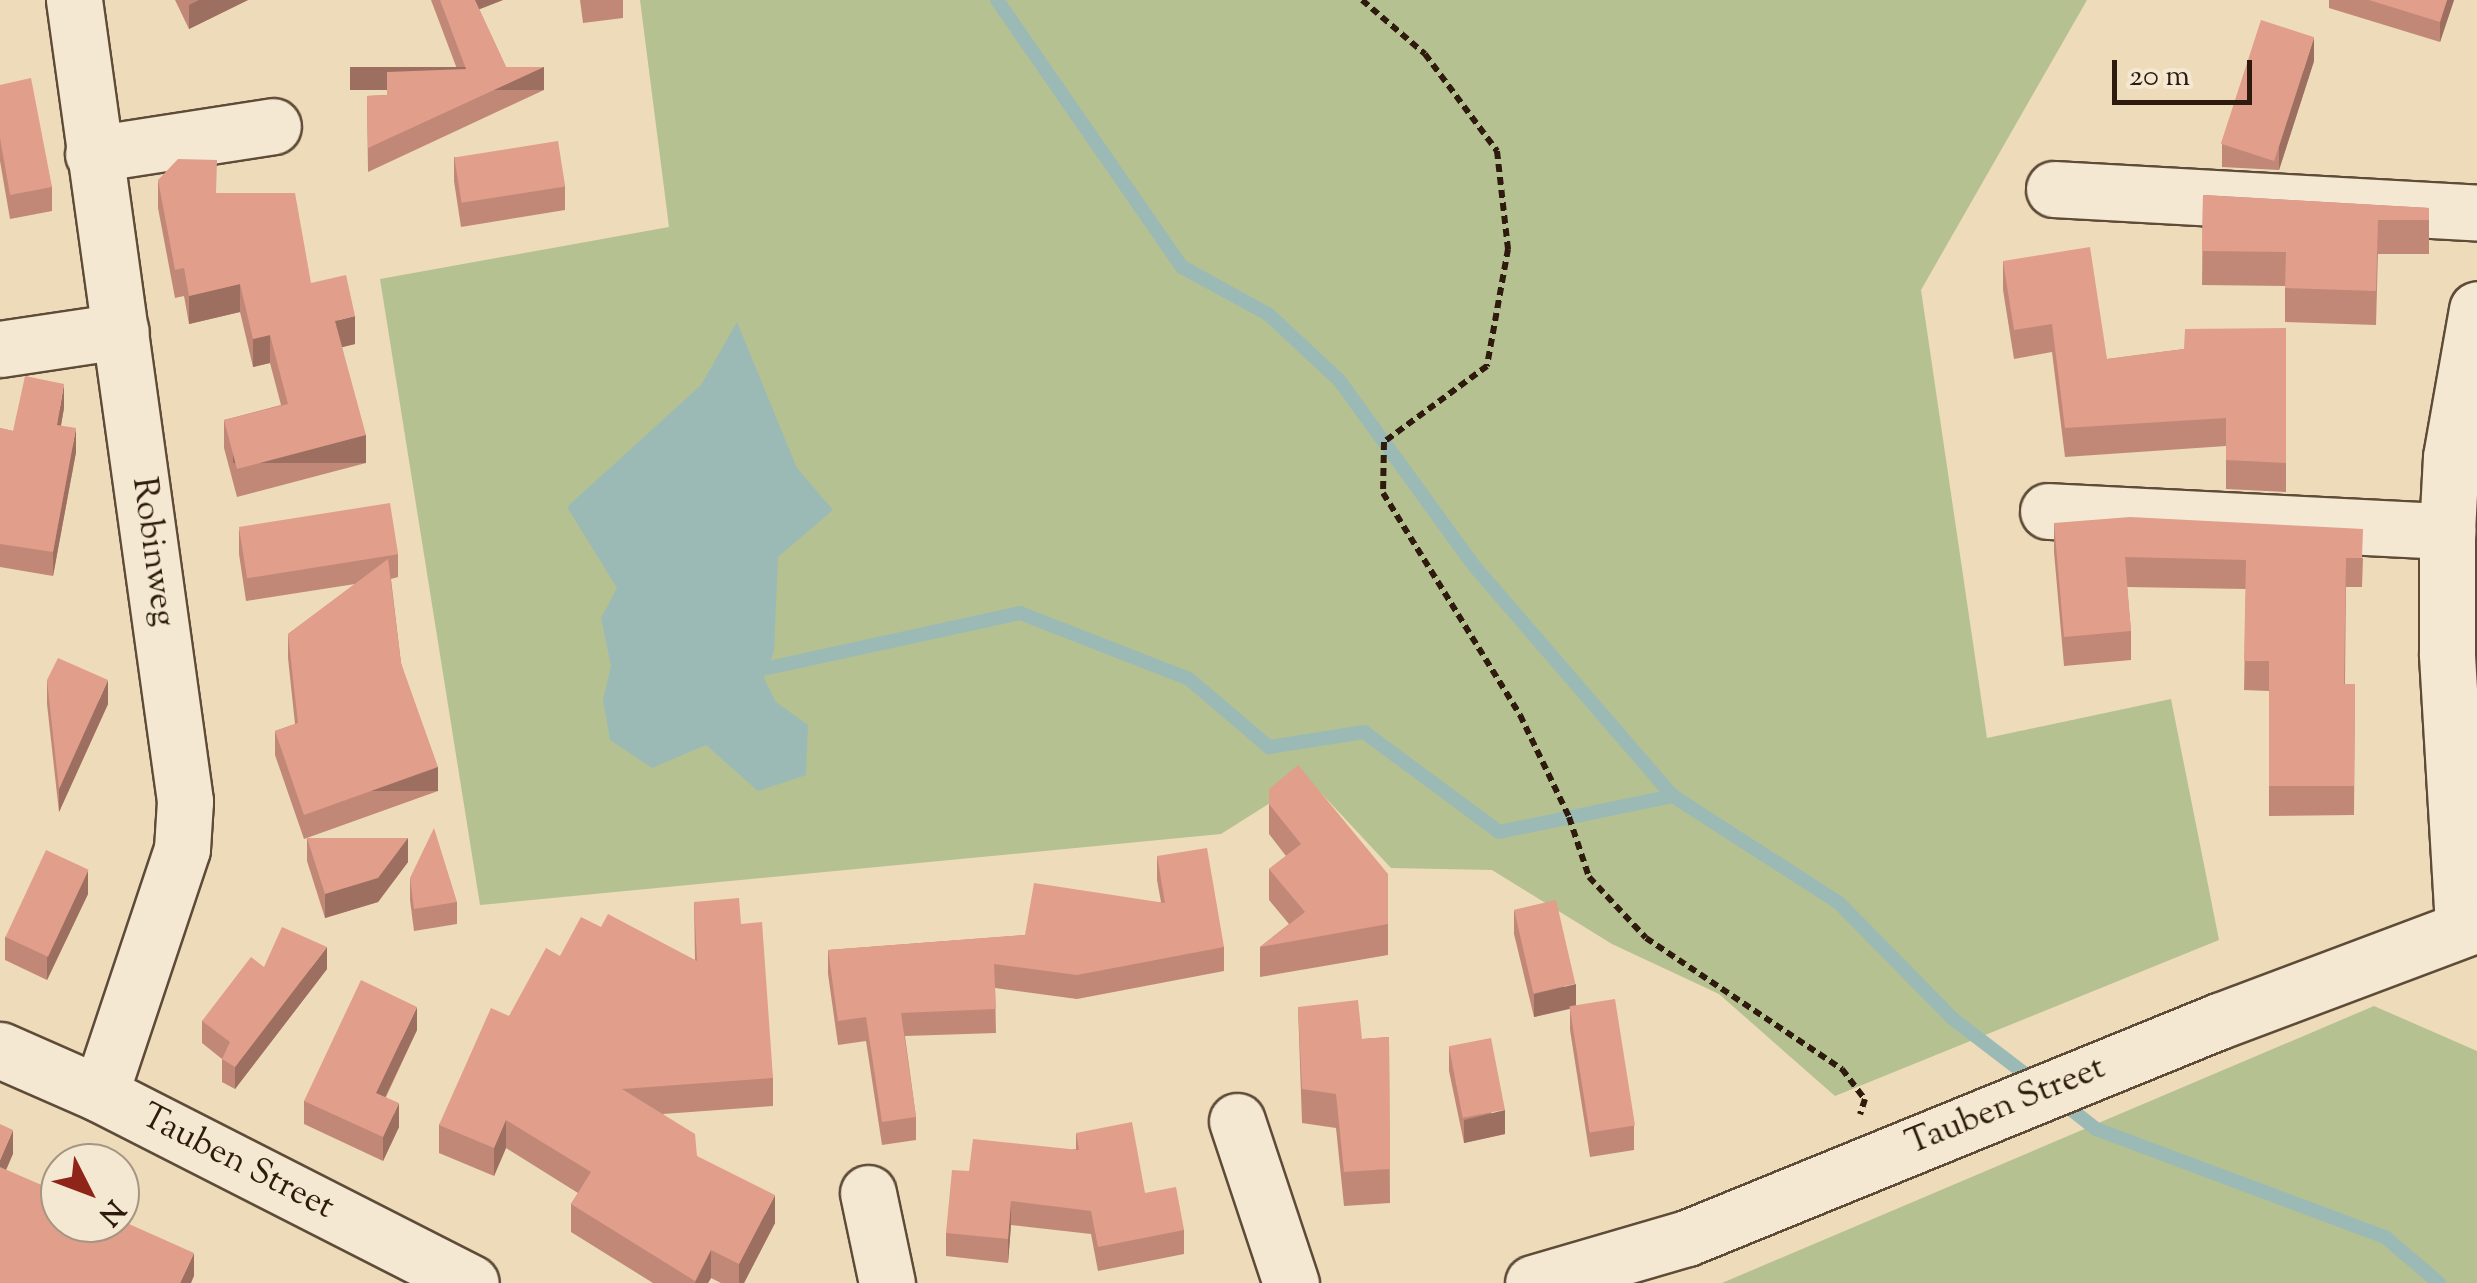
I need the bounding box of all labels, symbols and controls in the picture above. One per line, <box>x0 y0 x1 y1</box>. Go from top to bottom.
scale bar <box>2117 40 2257 102</box>
text: 20 m <box>2129 56 2190 99</box>
street label: Robinweg <box>121 475 183 629</box>
street label: Tauben Street <box>1900 1048 2112 1166</box>
street label: Tauben Street <box>133 1096 341 1230</box>
north arrow <box>40 1143 140 1243</box>
text: N <box>88 1190 133 1233</box>

